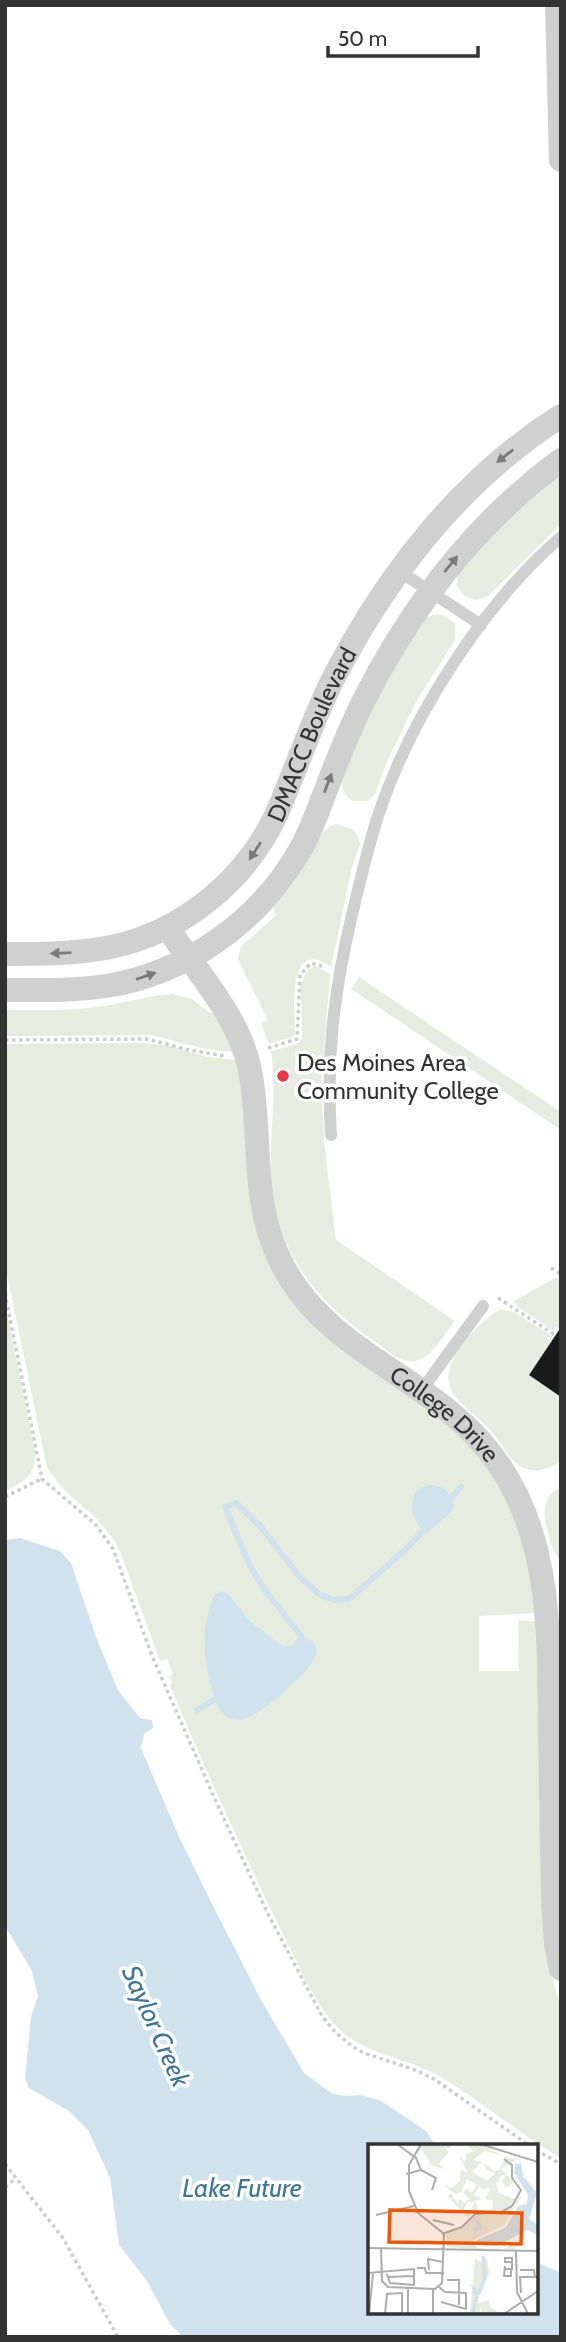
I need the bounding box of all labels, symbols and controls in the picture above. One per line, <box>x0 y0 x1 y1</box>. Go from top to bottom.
scale bar <box>328 14 478 58</box>
text: 50 m <box>338 26 387 51</box>
one-way arrow <box>497 449 515 464</box>
one-way arrow <box>443 556 458 574</box>
street label: DMACC Boulevard <box>260 642 362 826</box>
one-way arrow <box>323 773 334 794</box>
one-way arrow <box>248 841 261 860</box>
one-way arrow <box>50 947 72 958</box>
one-way arrow <box>135 970 156 981</box>
place label: Des Moines Area Community College <box>297 1048 499 1105</box>
marker: Des Moines Area Community College <box>275 1068 291 1084</box>
street label: College Drive <box>385 1359 506 1467</box>
water label: Saylor Creek <box>115 1960 197 2093</box>
inset map <box>368 2144 538 2314</box>
water label: Lake Future <box>182 2172 302 2204</box>

